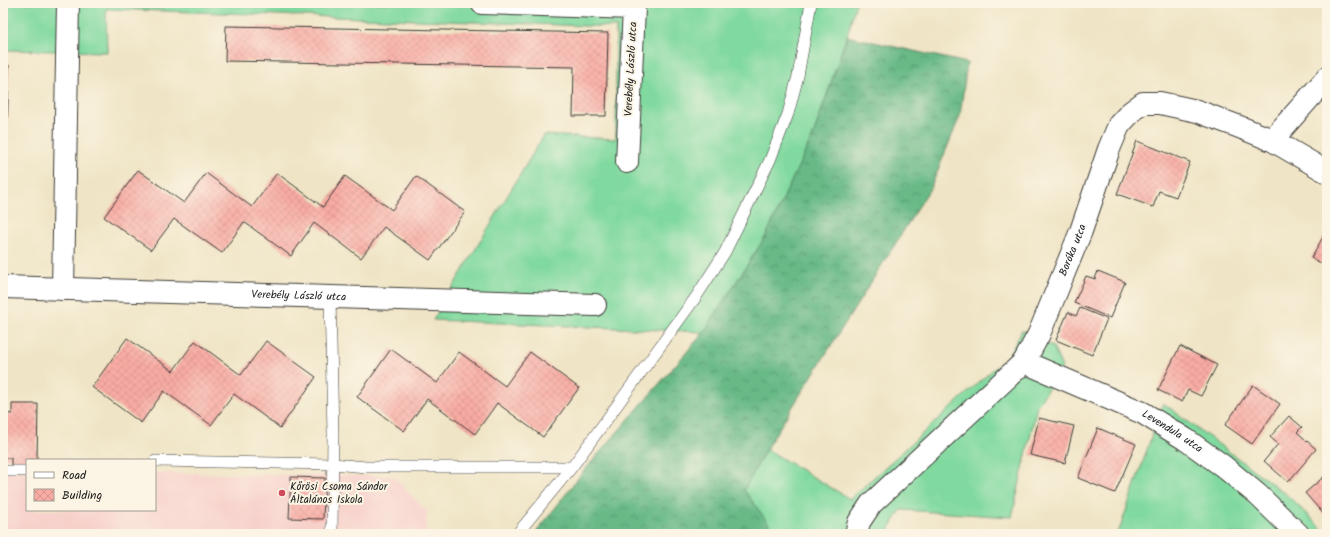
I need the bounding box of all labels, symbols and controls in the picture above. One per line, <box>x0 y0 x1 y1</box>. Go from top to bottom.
street label: Verebély László utca <box>620 21 642 117</box>
street label: Boróka utca <box>1054 222 1092 279</box>
street label: Verebély László utca <box>251 286 347 306</box>
street label: Levendula utca <box>1138 405 1206 458</box>
legend <box>26 459 156 511</box>
text: Road <box>62 466 87 485</box>
place label: Kőrösi Csoma Sándor Általános Iskola <box>290 478 389 509</box>
text: Building <box>62 486 102 505</box>
marker: Kőrösi Csoma Sándor Általános Iskola <box>277 488 287 498</box>

